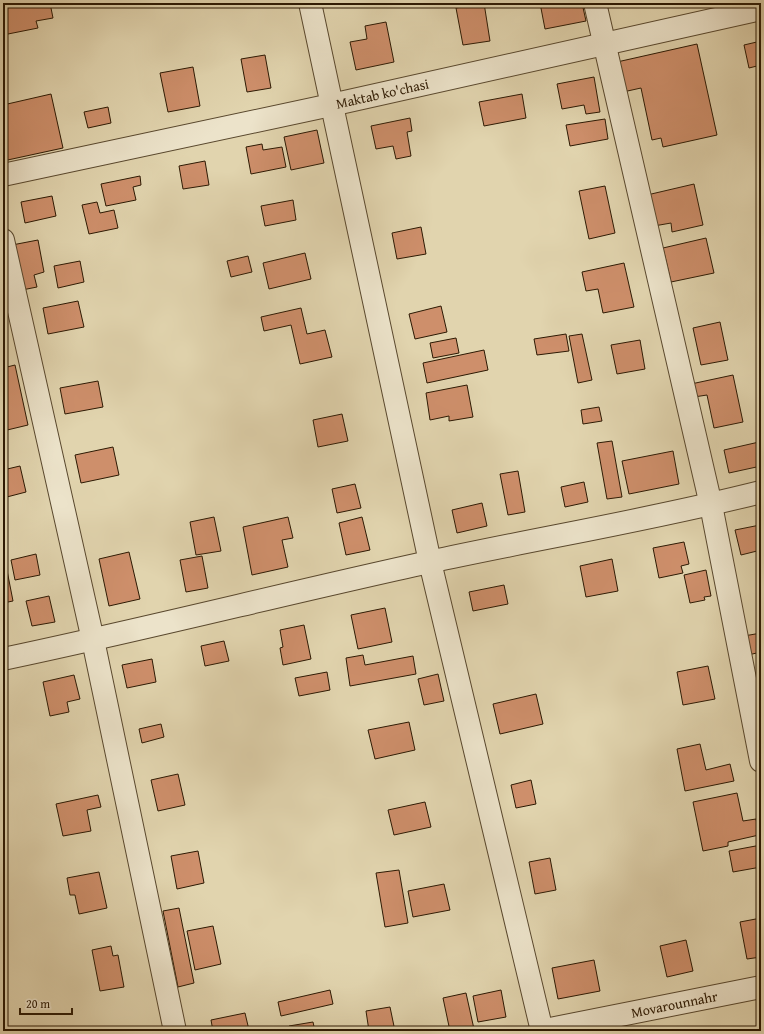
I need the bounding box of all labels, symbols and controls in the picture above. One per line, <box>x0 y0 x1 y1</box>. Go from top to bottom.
street label: Maktab ko'chasi <box>334 73 431 114</box>
street label: Movarounnahr <box>629 986 720 1023</box>
scale bar <box>20 990 72 1016</box>
text: 20 m <box>26 995 50 1012</box>

